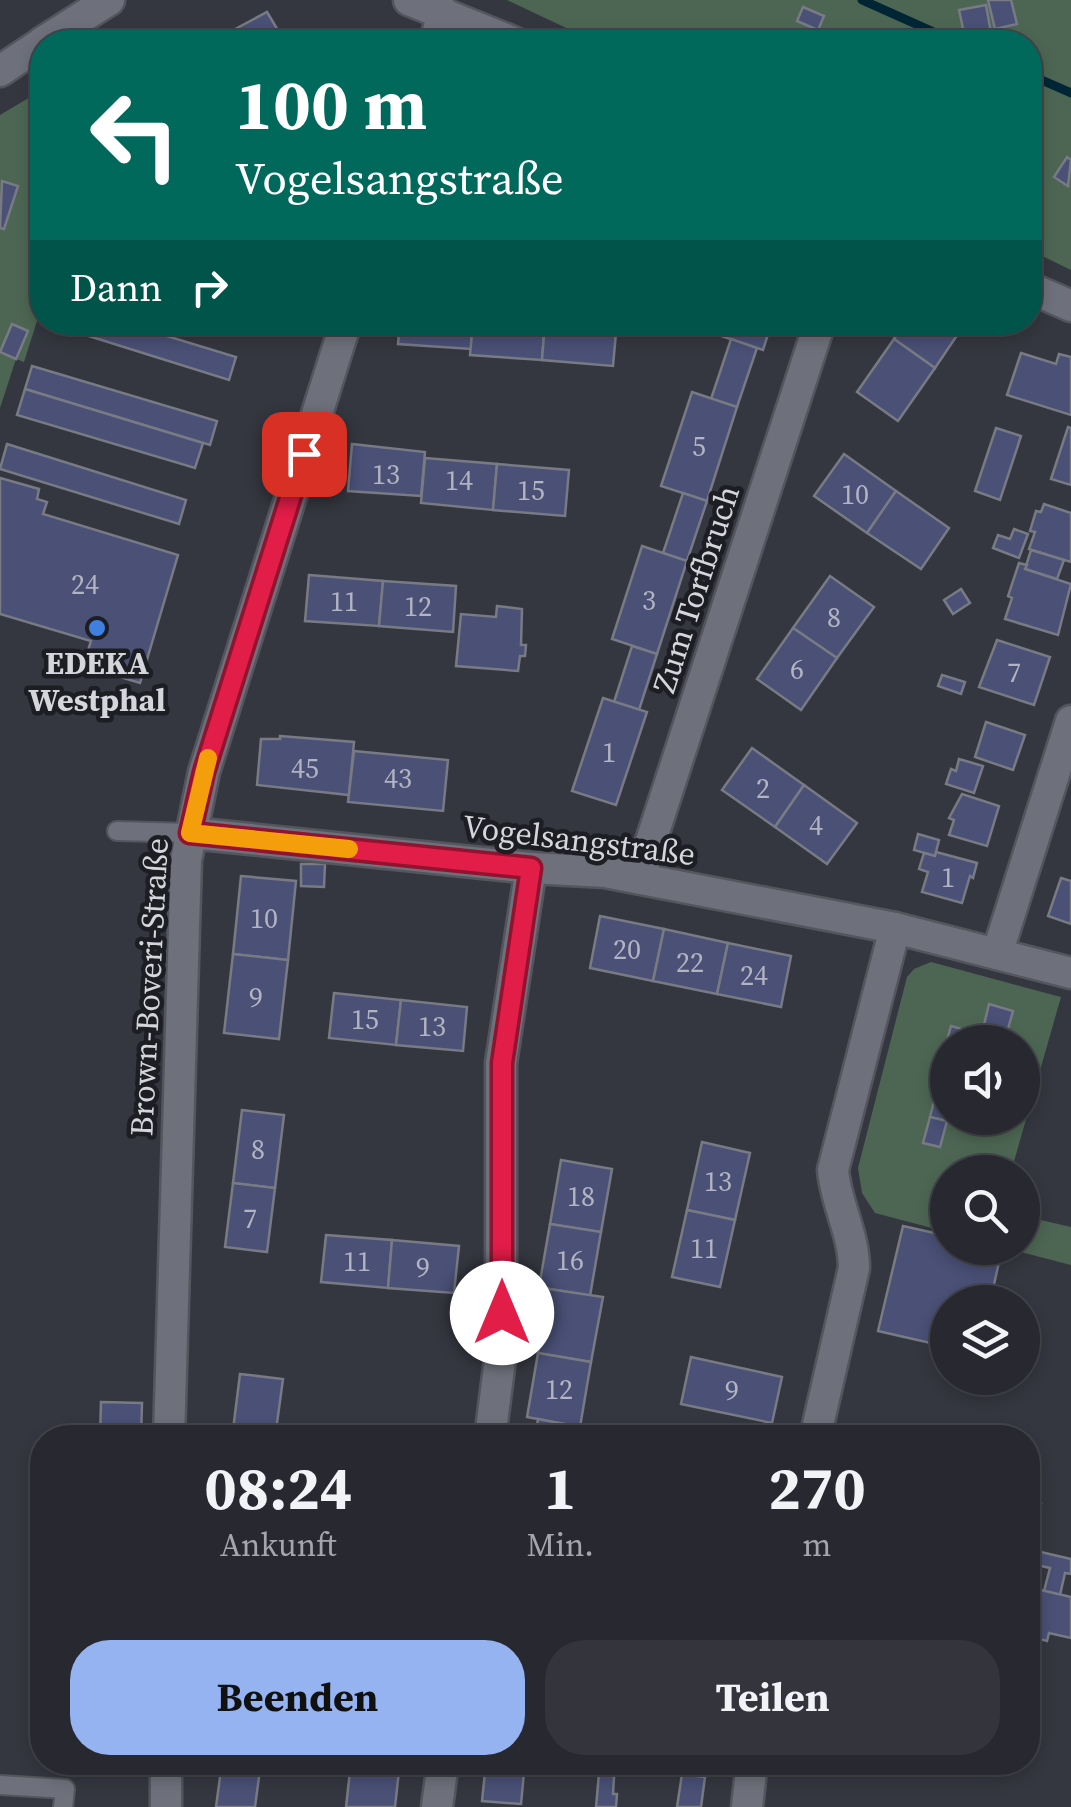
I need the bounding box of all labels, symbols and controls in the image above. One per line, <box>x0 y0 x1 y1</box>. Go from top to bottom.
text: 100 m <box>235 56 427 152</box>
icon: left <box>70 70 200 200</box>
text: Vogelsangstraße <box>235 147 564 209</box>
icon: right <box>182 260 237 315</box>
text: Dann <box>70 262 162 314</box>
pin <box>262 412 347 497</box>
icon: arrive <box>277 427 332 482</box>
house number: 5 <box>692 427 706 465</box>
house number: 13 <box>372 455 400 493</box>
house number: 14 <box>445 461 473 499</box>
house number: 15 <box>517 471 545 509</box>
house number: 10 <box>841 475 869 513</box>
street label: Zum Torfbruch <box>642 480 750 698</box>
house number: 24 <box>71 565 99 603</box>
house number: 3 <box>642 581 656 619</box>
house number: 11 <box>330 582 358 620</box>
house number: 12 <box>404 587 432 625</box>
house number: 8 <box>827 598 841 636</box>
marker: EDEKA Westphal <box>86 617 108 639</box>
place label: EDEKA Westphal <box>28 641 166 722</box>
house number: 6 <box>790 650 804 688</box>
house number: 7 <box>1007 653 1021 691</box>
house number: 1 <box>602 733 616 771</box>
house number: 45 <box>291 749 319 787</box>
house number: 43 <box>384 759 412 797</box>
house number: 2 <box>756 769 770 807</box>
street label: Vogelsangstraße <box>460 804 698 876</box>
house number: 4 <box>809 806 823 844</box>
street label: Brown-Boveri-Straße <box>119 837 179 1137</box>
house number: 1 <box>941 858 955 896</box>
house number: 10 <box>250 899 278 937</box>
house number: 20 <box>613 930 641 968</box>
house number: 22 <box>676 943 704 981</box>
house number: 24 <box>740 956 768 994</box>
house number: 9 <box>249 978 263 1016</box>
house number: 15 <box>351 1000 379 1038</box>
house number: 13 <box>418 1007 446 1045</box>
map controls <box>930 1025 1040 1395</box>
button: sound <box>930 1025 1040 1135</box>
house number: 8 <box>251 1130 265 1168</box>
button: search <box>930 1155 1040 1265</box>
house number: 13 <box>704 1162 732 1200</box>
house number: 18 <box>567 1177 595 1215</box>
house number: 7 <box>243 1199 257 1237</box>
house number: 11 <box>690 1229 718 1267</box>
house number: 16 <box>556 1241 584 1279</box>
house number: 11 <box>343 1242 371 1280</box>
house number: 9 <box>416 1248 430 1286</box>
position arrow <box>450 1261 554 1365</box>
button: layers <box>930 1285 1040 1395</box>
house number: 12 <box>545 1370 573 1408</box>
house number: 9 <box>725 1371 739 1409</box>
text: 08:24 <box>204 1447 352 1529</box>
text: 1 <box>544 1447 577 1529</box>
text: 270 <box>768 1447 866 1529</box>
text: Ankunft <box>220 1523 337 1567</box>
text: Min. <box>527 1523 594 1567</box>
text: m <box>803 1523 831 1567</box>
button: Beenden <box>70 1640 525 1755</box>
button: Teilen <box>545 1640 1000 1755</box>

